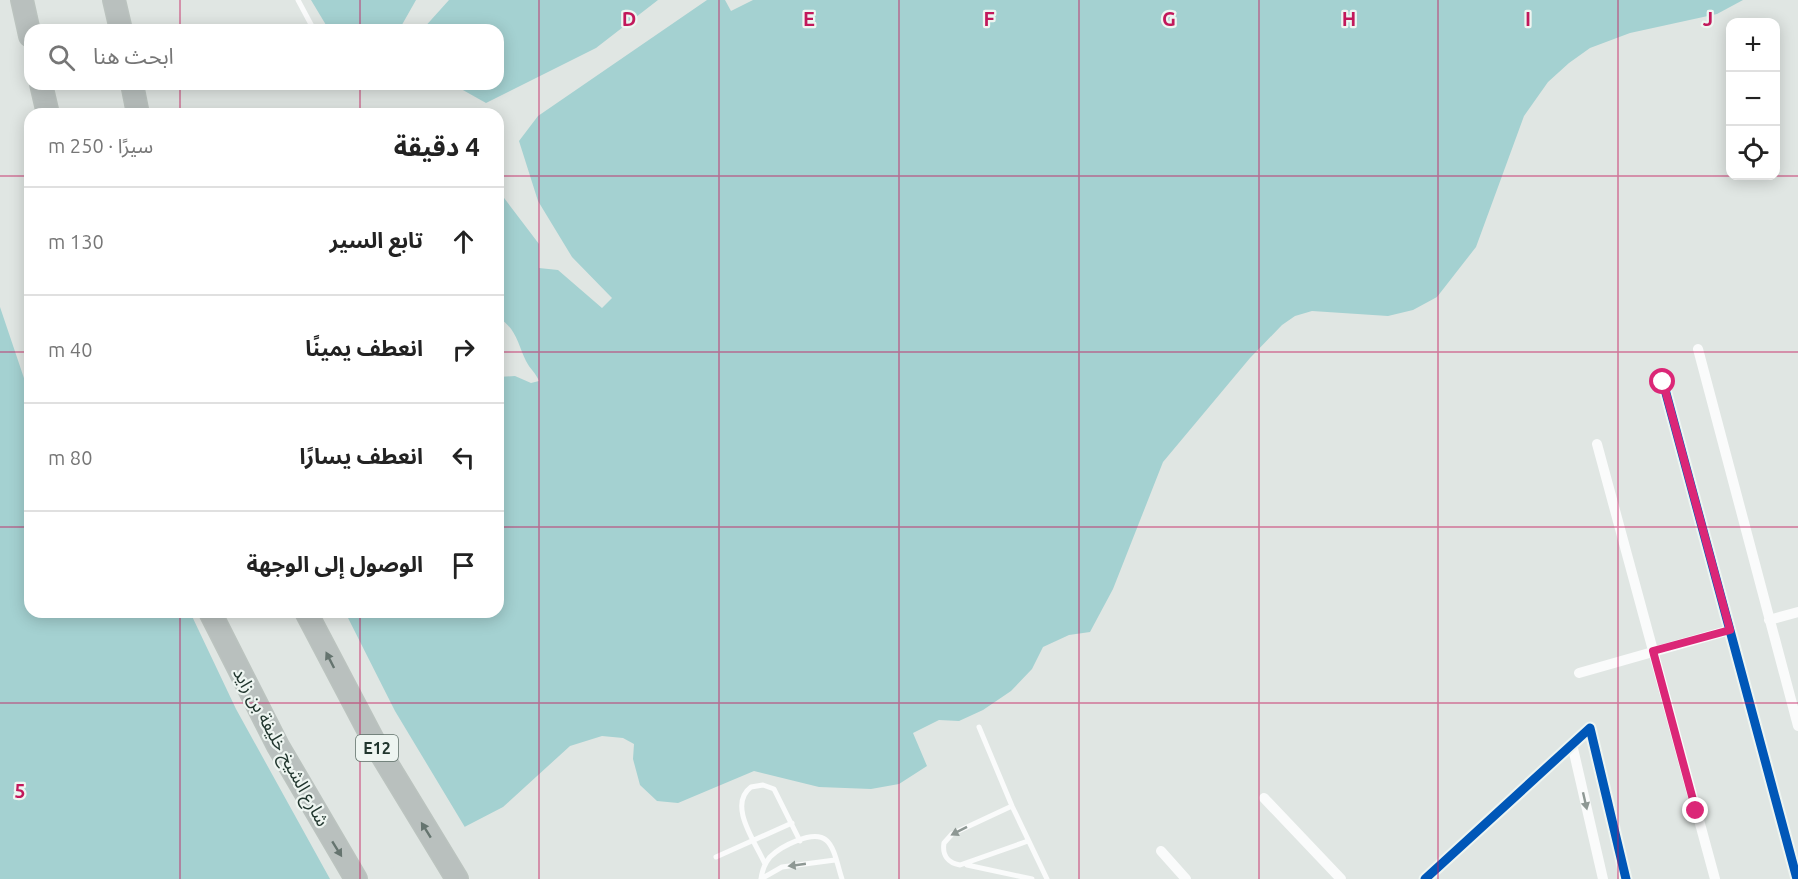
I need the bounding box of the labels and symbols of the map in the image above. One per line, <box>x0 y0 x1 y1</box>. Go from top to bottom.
text: D <box>622 7 636 30</box>
text: E <box>803 7 815 30</box>
text: F <box>983 7 995 30</box>
text: G <box>1162 7 1176 30</box>
text: H <box>1342 7 1356 30</box>
text: I <box>1525 7 1531 30</box>
text: J <box>1703 7 1713 30</box>
route start <box>1649 368 1675 394</box>
one-way arrow <box>325 651 335 668</box>
street label: شارع الشيخ خليفة بن زايد <box>226 664 334 832</box>
road number: E12 <box>356 735 398 761</box>
text: 5 <box>14 779 26 802</box>
one-way arrow <box>1581 792 1591 811</box>
route end <box>1682 797 1708 823</box>
one-way arrow <box>420 821 431 838</box>
one-way arrow <box>950 826 967 836</box>
one-way arrow <box>332 841 343 857</box>
one-way arrow <box>787 860 806 869</box>

